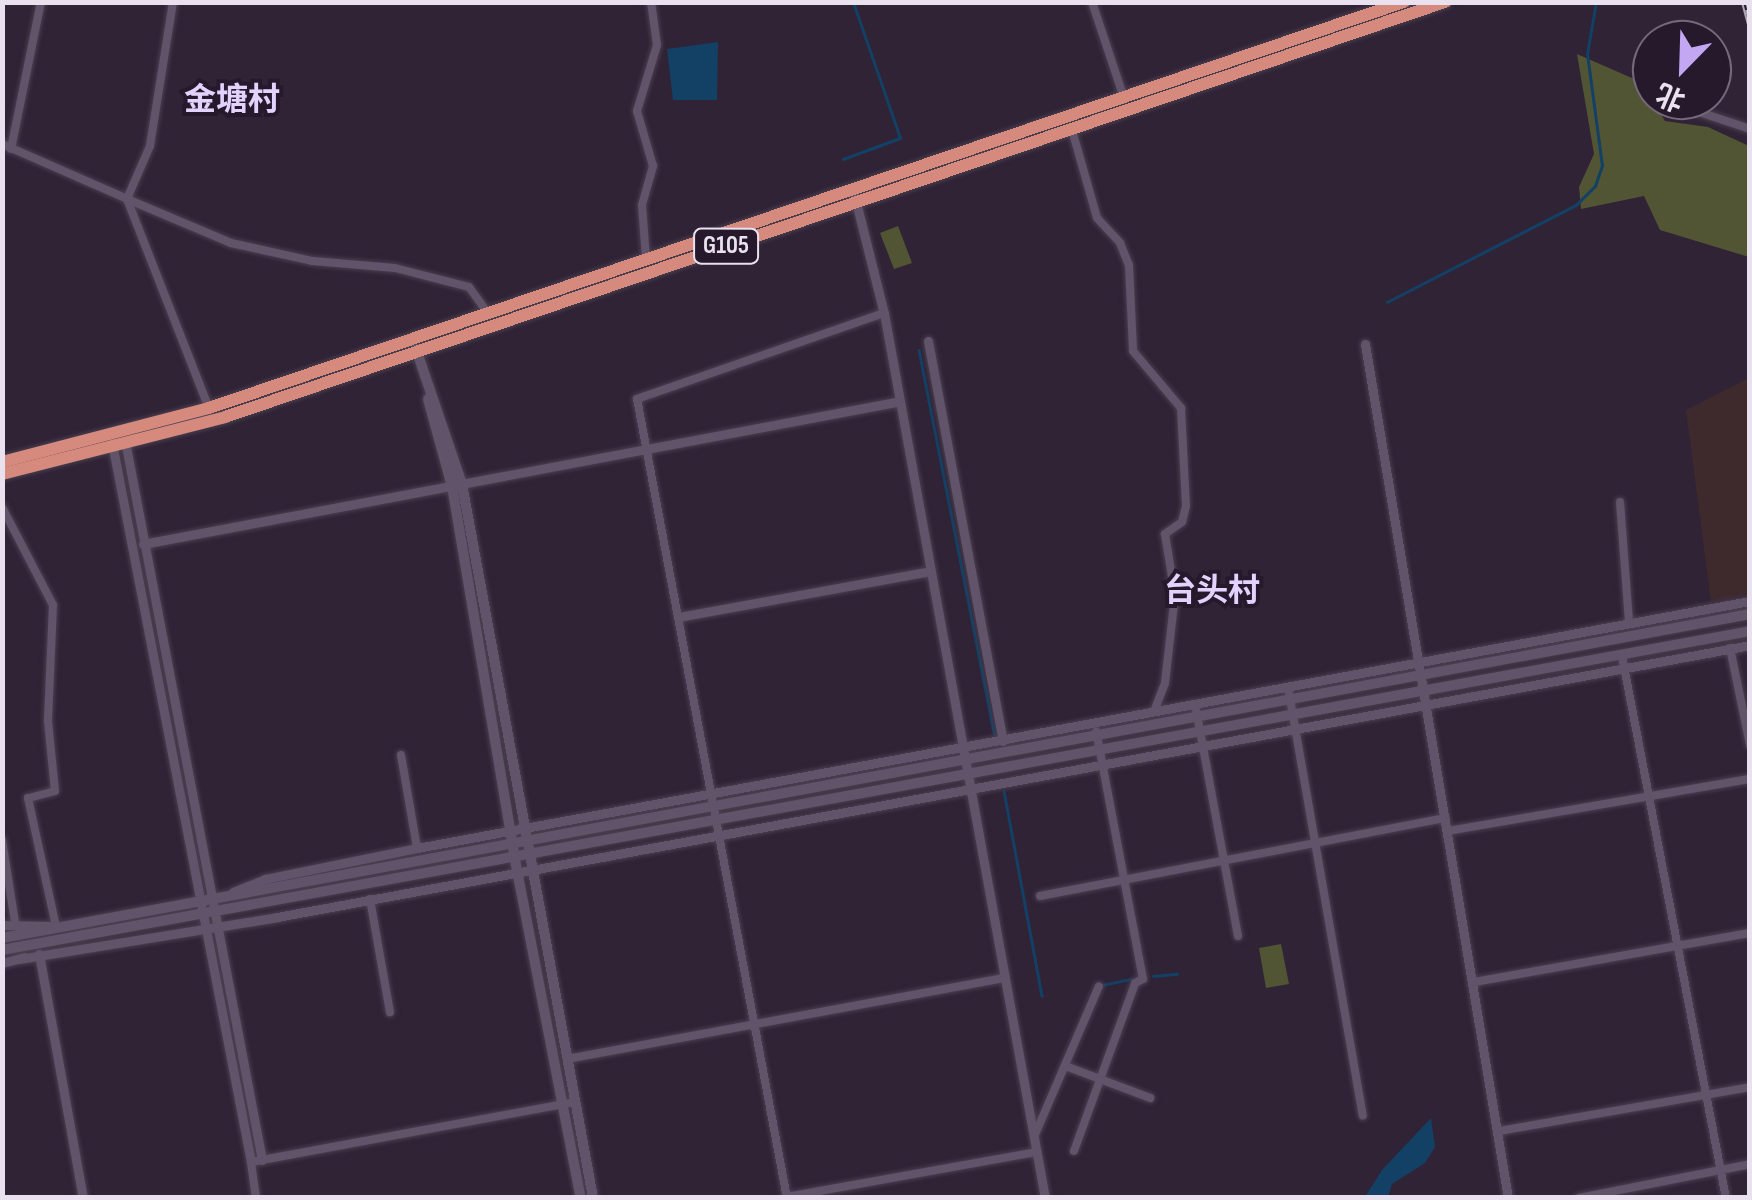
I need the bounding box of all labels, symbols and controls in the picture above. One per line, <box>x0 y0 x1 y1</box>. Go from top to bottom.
north arrow <box>1632 20 1732 120</box>
text: 北 <box>1652 76 1690 117</box>
district label: 金塘村 <box>184 82 280 120</box>
road number: G105 <box>691 226 761 266</box>
district label: 台头村 <box>1164 573 1260 611</box>

